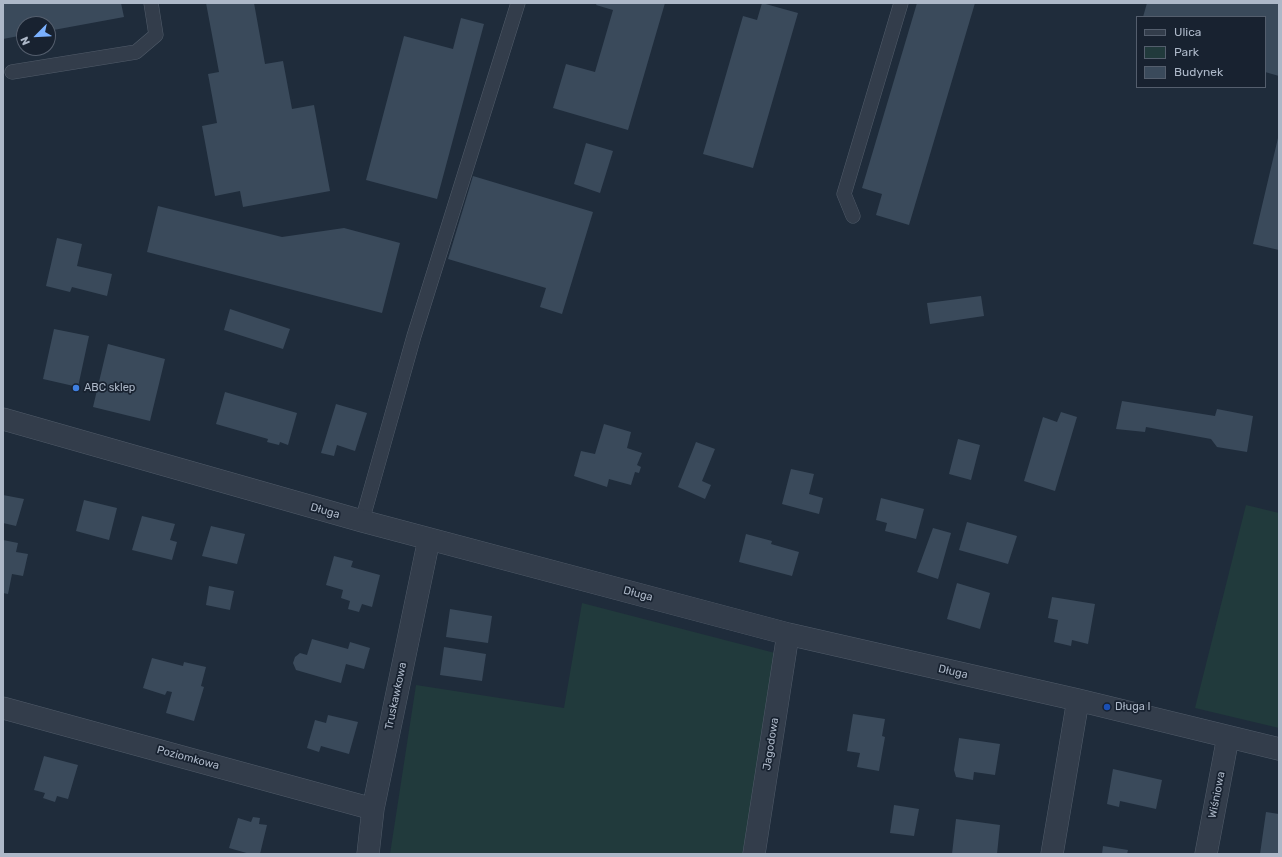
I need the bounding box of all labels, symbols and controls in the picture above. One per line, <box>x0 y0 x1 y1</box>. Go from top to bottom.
north arrow <box>16 16 56 56</box>
legend <box>1136 16 1266 88</box>
text: Ulica <box>1174 25 1201 39</box>
text: N <box>18 34 33 47</box>
text: Park <box>1174 45 1199 59</box>
text: Budynek <box>1174 65 1223 79</box>
place label: ABC sklep <box>84 381 135 395</box>
marker: ABC sklep <box>71 383 81 393</box>
street label: Długa <box>309 501 341 521</box>
street label: Długa <box>622 584 654 604</box>
street label: Truskawkowa <box>382 661 410 731</box>
street label: Długa <box>937 662 969 682</box>
place label: Długa I <box>1115 700 1151 714</box>
marker: Długa I <box>1102 702 1112 712</box>
street label: Jagodowa <box>760 717 782 771</box>
street label: Poziomkowa <box>155 743 221 773</box>
street label: Wiśniowa <box>1206 771 1228 819</box>

